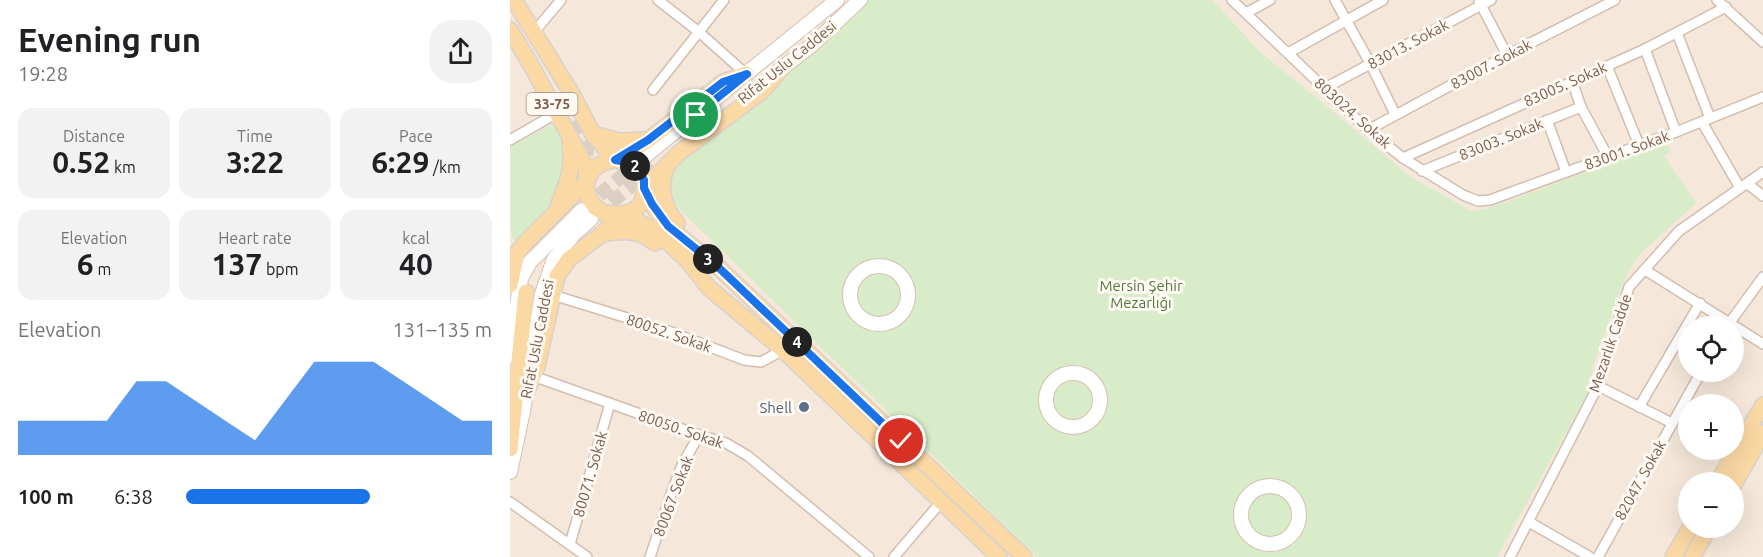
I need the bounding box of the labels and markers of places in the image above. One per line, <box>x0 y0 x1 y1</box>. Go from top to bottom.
pin <box>670 89 721 140</box>
pin: 2 <box>620 151 650 181</box>
pin: 3 <box>693 244 723 274</box>
pin: 4 <box>782 327 812 357</box>
place label: Shell <box>759 399 792 416</box>
marker: Shell <box>797 400 811 414</box>
pin <box>875 415 926 466</box>

